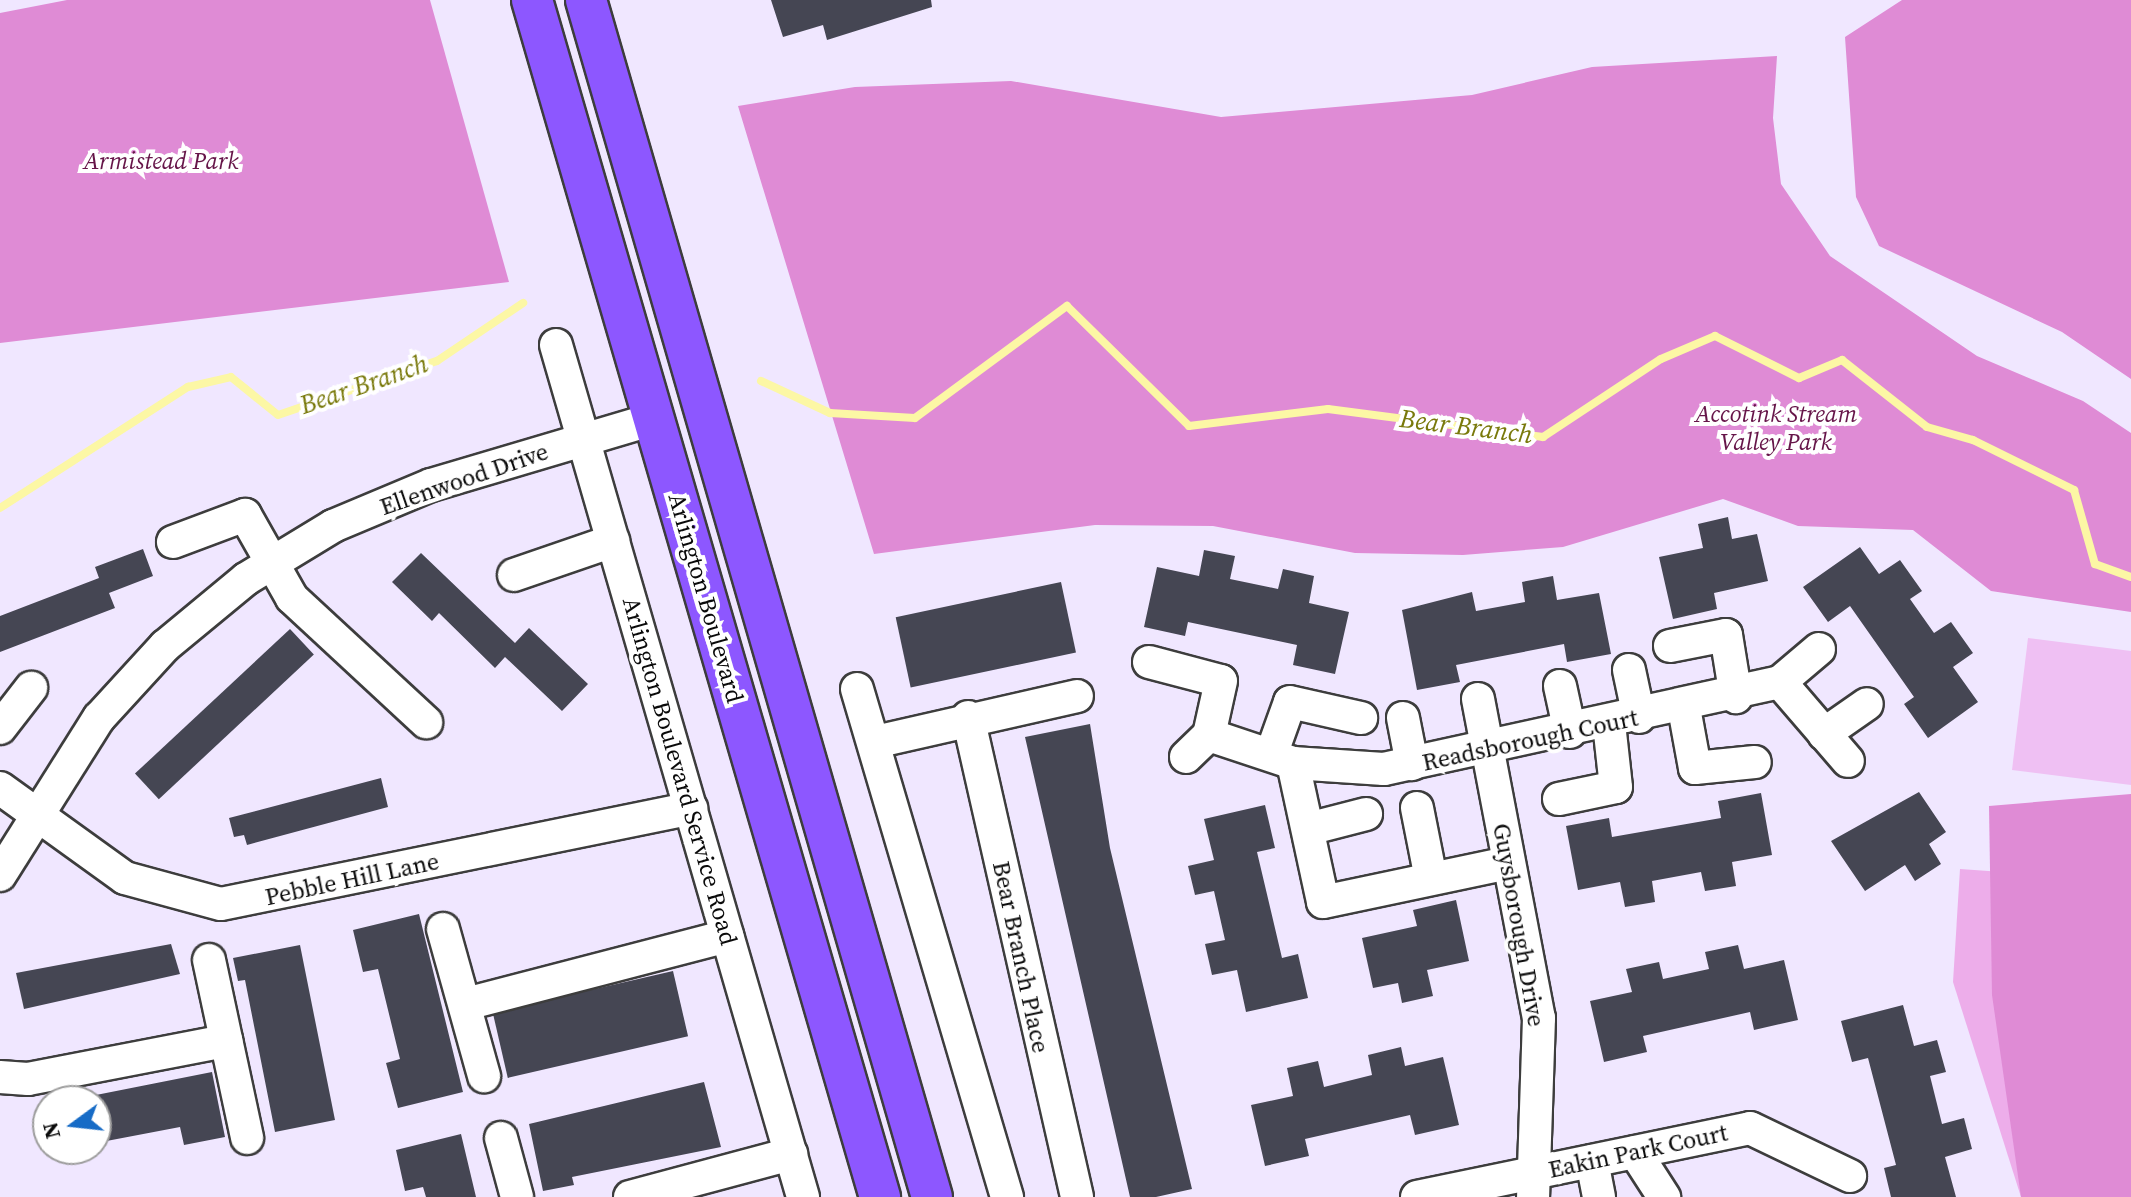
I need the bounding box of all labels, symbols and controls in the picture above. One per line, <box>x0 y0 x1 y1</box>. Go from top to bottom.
park label: Armistead Park <box>83 147 239 175</box>
water label: Bear Branch <box>296 349 432 421</box>
park label: Accotink Stream Valley Park <box>1695 400 1857 456</box>
water label: Bear Branch <box>1398 403 1534 451</box>
street label: Ellenwood Drive <box>376 437 552 521</box>
street label: Arlington Boulevard <box>662 490 750 706</box>
street label: Arlington Boulevard Service Road <box>616 594 744 948</box>
street label: Readsborough Court <box>1420 703 1640 777</box>
street label: Guysborough Drive <box>1487 821 1551 1029</box>
street label: Pebble Hill Lane <box>262 847 442 911</box>
street label: Bear Branch Place <box>987 859 1055 1055</box>
north arrow <box>32 1085 112 1165</box>
street label: Eakin Park Court <box>1546 1118 1730 1184</box>
text: N <box>34 1119 67 1142</box>

